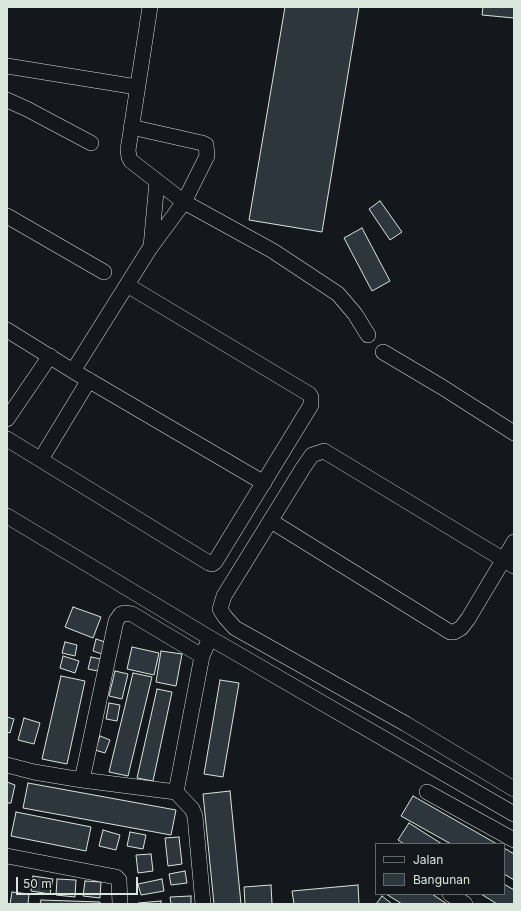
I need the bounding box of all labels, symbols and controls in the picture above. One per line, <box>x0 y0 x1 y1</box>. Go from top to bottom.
legend <box>375 843 505 895</box>
text: Jalan <box>413 852 443 867</box>
scale bar <box>18 869 140 895</box>
text: Bangunan <box>413 872 470 887</box>
text: 50 m <box>23 876 52 891</box>

